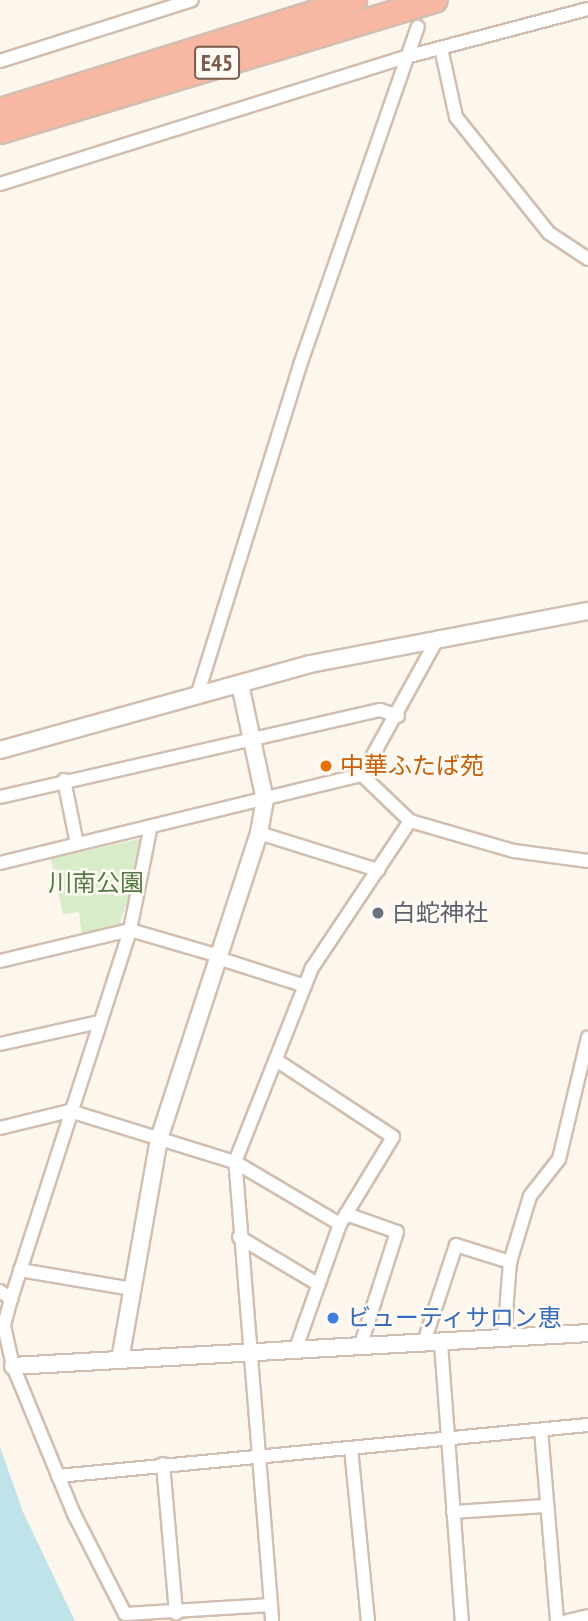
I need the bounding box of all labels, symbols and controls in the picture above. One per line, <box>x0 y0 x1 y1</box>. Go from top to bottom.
road number: E45 <box>192 44 242 82</box>
place label: 中華ふたば苑 <box>340 752 484 780</box>
marker: 中華ふたば苑 <box>318 758 334 774</box>
park label: 川南公園 <box>48 869 144 897</box>
place label: 白蛇神社 <box>392 899 488 927</box>
marker: 白蛇神社 <box>370 905 386 921</box>
place label: ビューティサロン恵 <box>347 1304 563 1332</box>
marker: ビューティサロン恵 <box>325 1310 341 1326</box>

